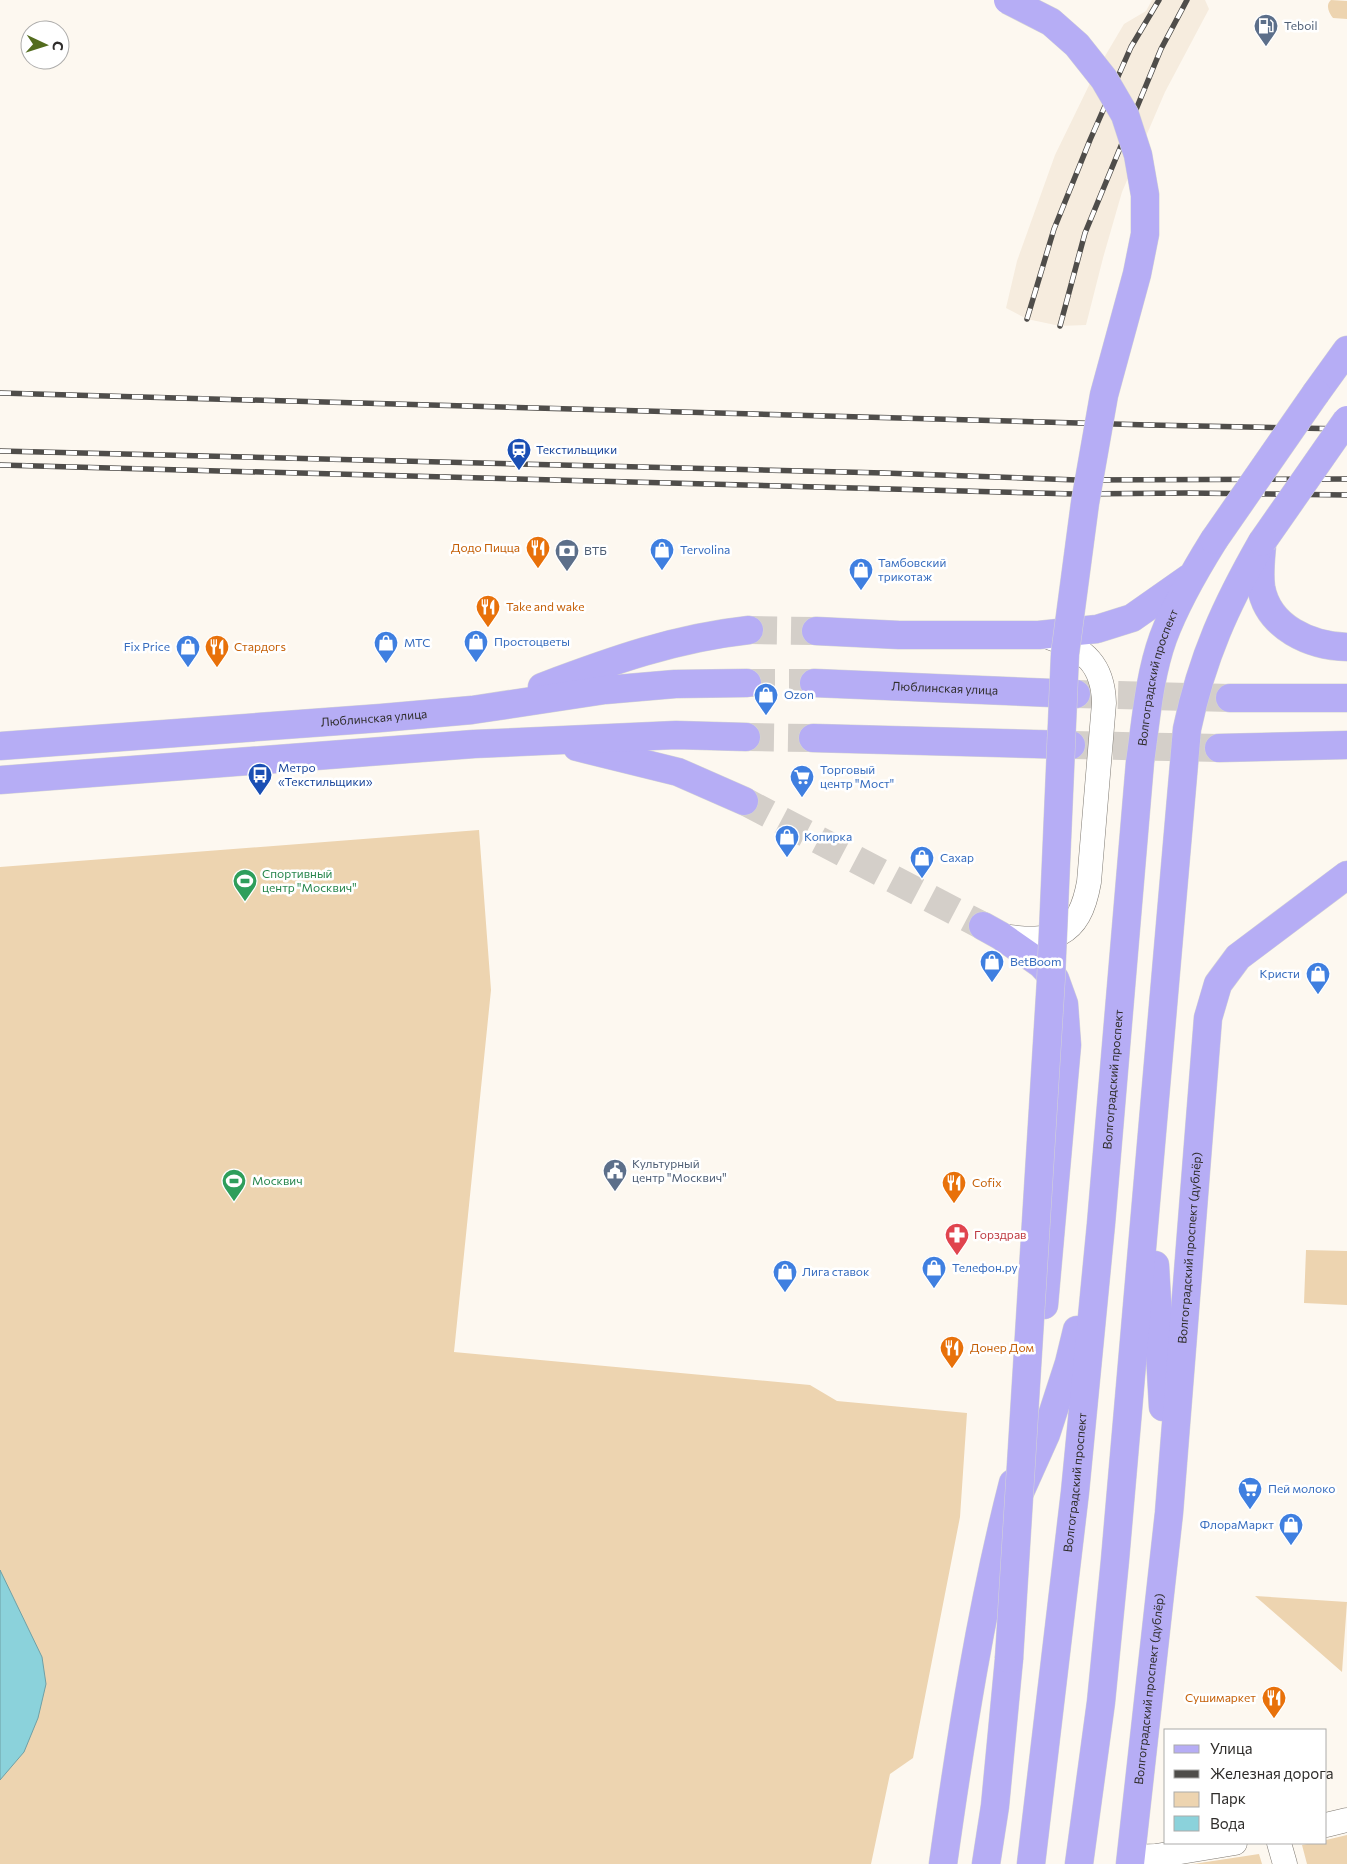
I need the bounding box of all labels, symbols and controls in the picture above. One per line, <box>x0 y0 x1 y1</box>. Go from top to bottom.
fuel station icon: Teboil <box>1253 13 1279 47</box>
place label: Teboil <box>1284 18 1318 32</box>
north arrow <box>20 20 70 70</box>
text: С <box>50 41 67 51</box>
station icon: Текстильщики <box>506 437 532 471</box>
place label: Текстильщики <box>536 442 617 456</box>
restaurant icon: Додо Пицца <box>525 535 551 569</box>
shop icon: Tervolina <box>649 537 675 571</box>
bank icon: ВТБ <box>554 538 580 572</box>
place label: Додо Пицца <box>451 540 520 554</box>
place label: Tervolina <box>680 542 730 556</box>
place label: ВТБ <box>584 543 607 557</box>
place label: Тамбовский трикотаж <box>878 555 946 583</box>
shop icon: Тамбовский трикотаж <box>848 557 874 591</box>
restaurant icon: Take and wake <box>475 594 501 628</box>
place label: Take and wake <box>506 599 585 613</box>
street label: Волгоградский проспект <box>1134 606 1180 747</box>
shop icon: Простоцветы <box>463 629 489 663</box>
shop icon: МТС <box>373 630 399 664</box>
shop icon: Fix Price <box>175 634 201 668</box>
restaurant icon: Стардогs <box>204 634 230 668</box>
place label: Простоцветы <box>494 634 570 648</box>
place label: МТС <box>404 635 431 649</box>
place label: Fix Price <box>124 639 170 653</box>
place label: Стардогs <box>234 639 286 653</box>
street label: Люблинская улица <box>891 678 999 697</box>
shop icon: Ozon <box>753 682 779 716</box>
place label: Ozon <box>784 687 814 701</box>
street label: Люблинская улица <box>320 706 428 728</box>
place label: Метро «Текстильщики» <box>278 760 373 788</box>
bus stop icon: Метро «Текстильщики» <box>247 762 273 796</box>
place label: Торговый центр "Мост" <box>820 762 894 790</box>
supermarket icon: Торговый центр "Мост" <box>789 764 815 798</box>
shop icon: Копирка <box>774 824 800 858</box>
place label: Копирка <box>804 829 852 843</box>
shop icon: Сахар <box>909 845 935 879</box>
place label: Сахар <box>940 850 974 864</box>
place label: Спортивный центр "Москвич" <box>262 866 357 894</box>
sports icon: Спортивный центр "Москвич" <box>232 868 258 902</box>
shop icon: BetBoom <box>979 949 1005 983</box>
place label: BetBoom <box>1010 954 1061 968</box>
shop icon: Кристи <box>1305 961 1331 995</box>
place label: Кристи <box>1260 966 1300 980</box>
street label: Волгоградский проспект <box>1099 1008 1125 1150</box>
street label: Волгоградский проспект (дублёр) <box>1174 1152 1203 1344</box>
place label: Культурный центр "Москвич" <box>632 1156 727 1184</box>
public building icon: Культурный центр "Москвич" <box>602 1158 628 1192</box>
sports icon: Москвич <box>221 1168 247 1202</box>
restaurant icon: Cofix <box>941 1170 967 1204</box>
place label: Москвич <box>252 1173 303 1187</box>
place label: Cofix <box>972 1175 1002 1189</box>
pharmacy icon: Горздрав <box>944 1222 970 1256</box>
place label: Горздрав <box>974 1227 1026 1241</box>
shop icon: Телефон.ру <box>921 1255 947 1289</box>
shop icon: Лига ставок <box>772 1259 798 1293</box>
place label: Телефон.ру <box>952 1260 1018 1274</box>
place label: Лига ставок <box>802 1264 870 1278</box>
restaurant icon: Донер Дом <box>939 1335 965 1369</box>
place label: Донер Дом <box>970 1340 1034 1354</box>
street label: Волгоградский проспект <box>1060 1412 1089 1553</box>
supermarket icon: Пей молоко <box>1237 1476 1263 1510</box>
place label: Пей молоко <box>1268 1481 1336 1495</box>
shop icon: ФлораМаркт <box>1278 1512 1304 1546</box>
place label: ФлораМаркт <box>1200 1517 1274 1531</box>
street label: Волгоградский проспект (дублёр) <box>1131 1593 1166 1785</box>
restaurant icon: Сушимаркет <box>1261 1685 1287 1719</box>
place label: Сушимаркет <box>1185 1690 1256 1704</box>
legend <box>1164 1729 1327 1844</box>
text: Улица <box>1210 1739 1252 1757</box>
text: Железная дорога <box>1210 1764 1334 1782</box>
text: Парк <box>1210 1789 1246 1807</box>
text: Вода <box>1210 1814 1245 1832</box>

